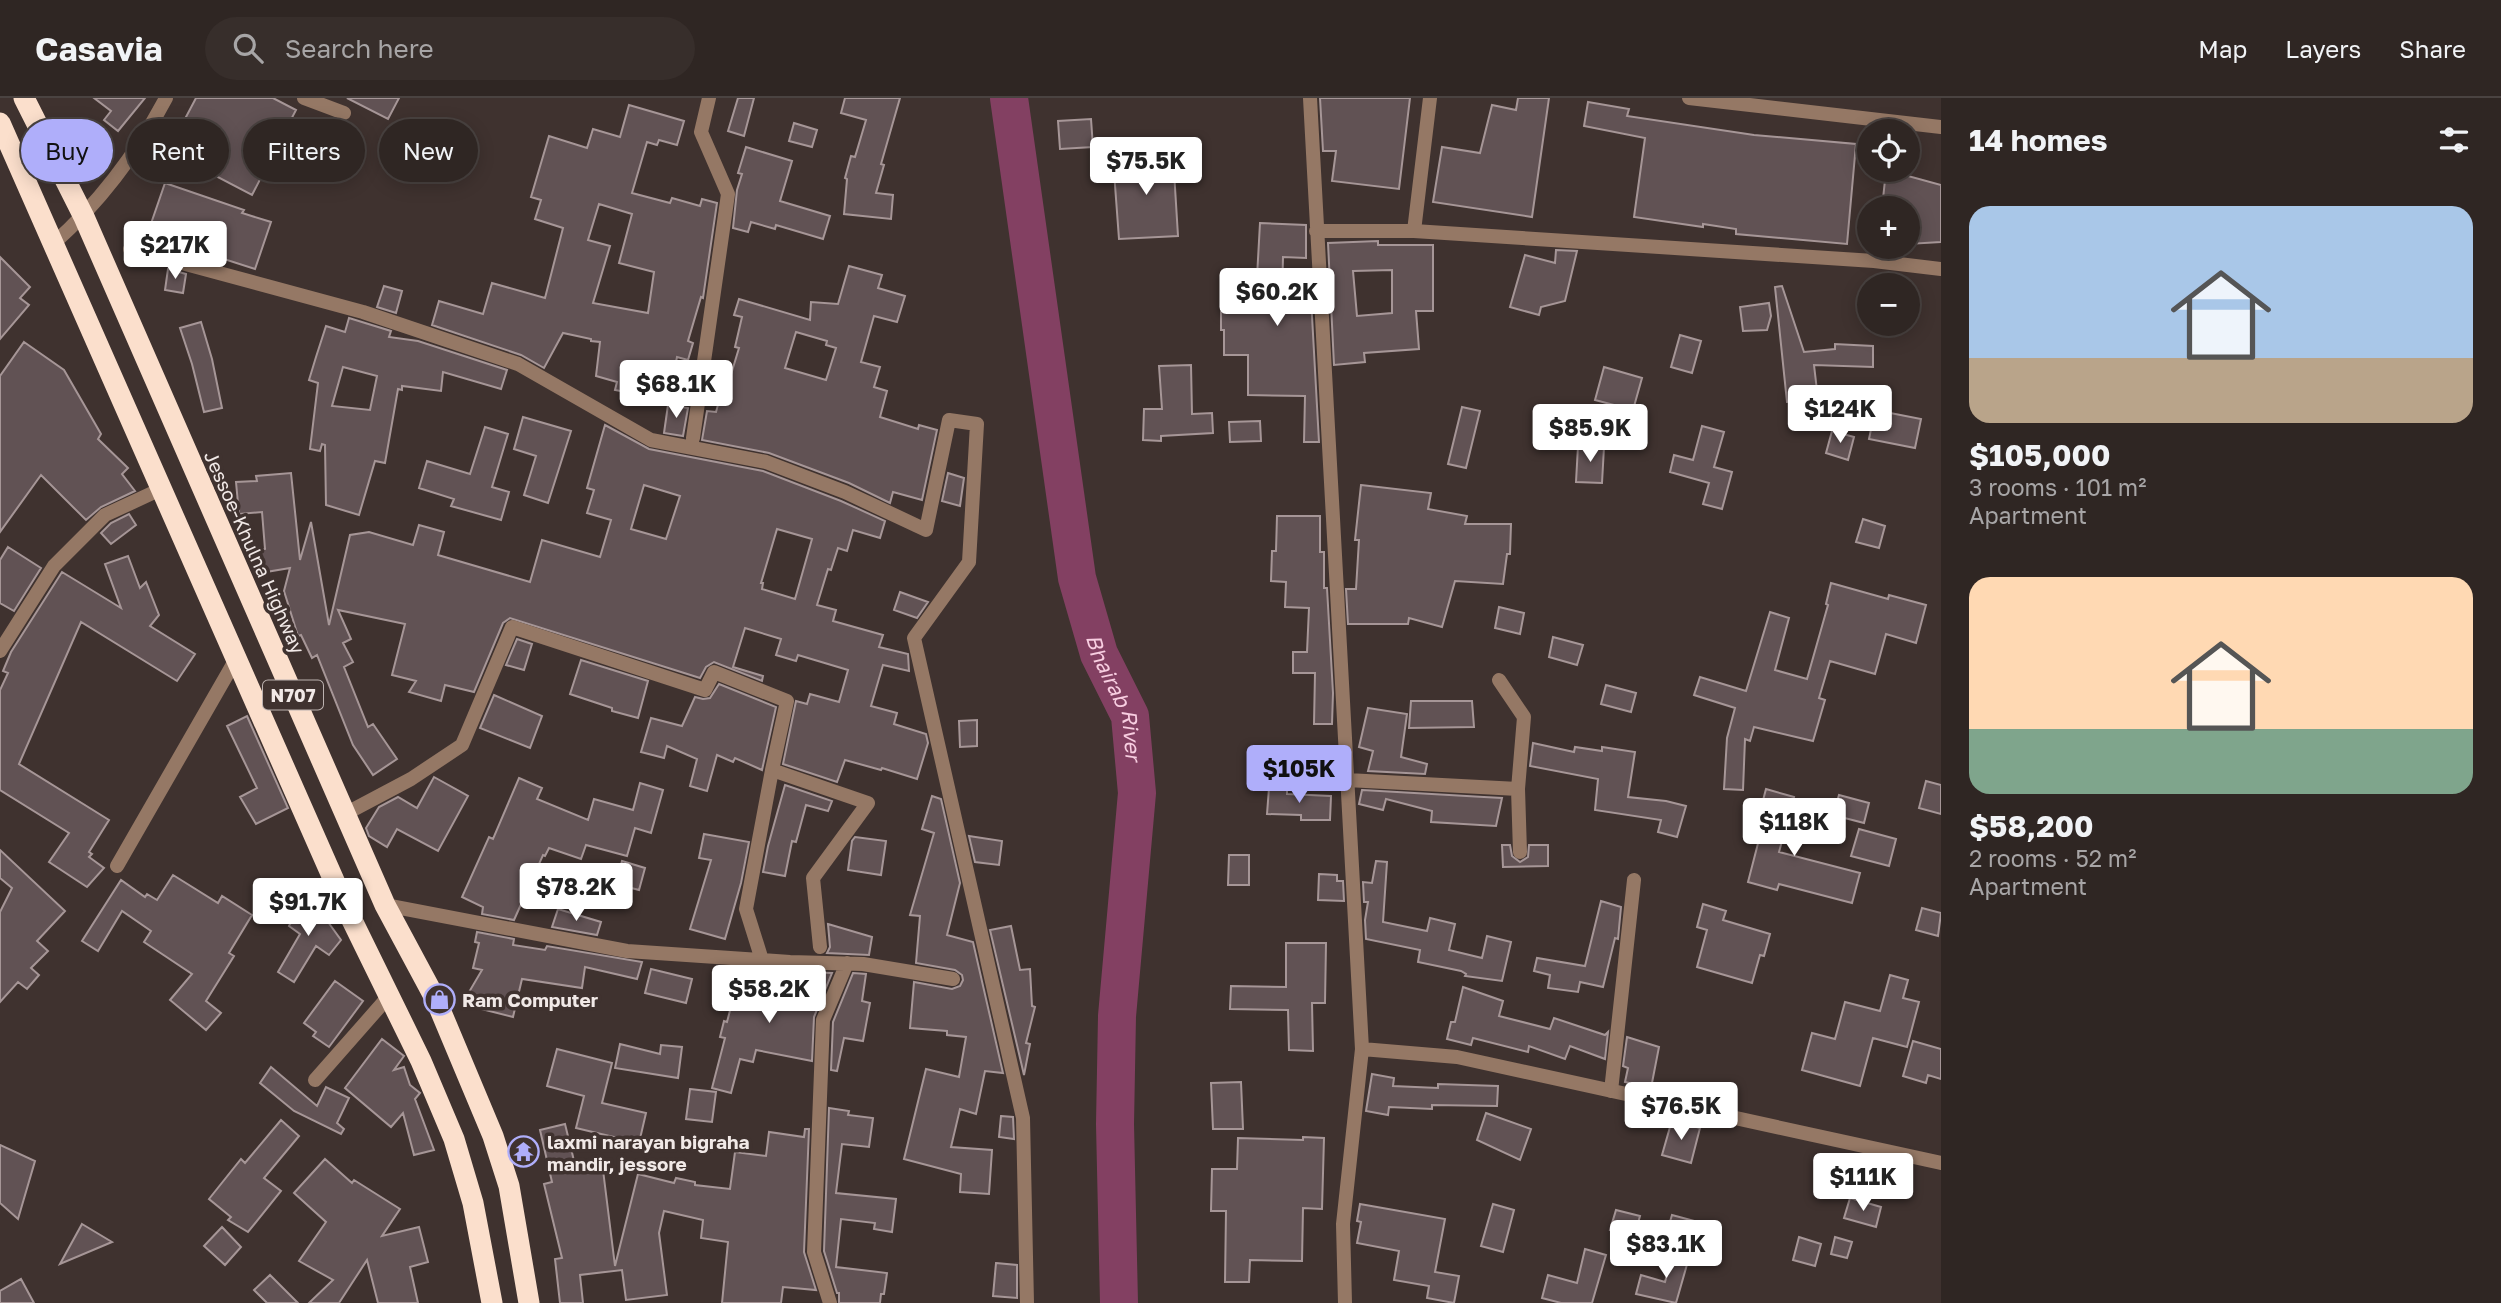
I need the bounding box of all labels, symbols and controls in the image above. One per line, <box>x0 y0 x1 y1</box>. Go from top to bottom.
search box <box>205 17 695 80</box>
text: Casavia <box>35 29 163 68</box>
icon: search <box>229 29 267 67</box>
text: Search here <box>285 33 434 64</box>
text: Map <box>2198 34 2247 63</box>
text: Layers <box>2285 34 2361 63</box>
text: Share <box>2399 34 2466 63</box>
chip: Buy <box>21 119 113 182</box>
chip: Rent <box>127 119 229 182</box>
chip: Filters <box>243 119 365 182</box>
chip: New <box>379 119 478 182</box>
map controls <box>1857 119 1920 336</box>
button: locate <box>1857 119 1920 182</box>
icon: filters <box>2435 121 2473 159</box>
text: 14 homes <box>1969 122 2108 158</box>
pin: $75.5K <box>1089 138 1203 197</box>
text: $75.5K <box>1106 146 1186 174</box>
button: + <box>1857 196 1920 259</box>
pin: $217K <box>126 222 224 281</box>
text: $217K <box>140 230 210 258</box>
icon: home <box>2158 252 2284 378</box>
pin: $60.2K <box>1220 268 1334 328</box>
button: − <box>1857 273 1920 336</box>
text: $60.2K <box>1235 277 1319 305</box>
pin: $68.1K <box>619 360 733 420</box>
text: $68.1K <box>636 369 716 397</box>
pin: $124K <box>1791 386 1889 445</box>
text: $124K <box>1804 394 1876 422</box>
pin: $85.9K <box>1533 404 1647 464</box>
text: $85.9K <box>1549 413 1631 441</box>
text: $105,000 <box>1969 437 2110 473</box>
street label: Jessoe-Khulna Highway <box>200 447 310 657</box>
text: 3 rooms · 101 m² <box>1969 473 2146 501</box>
text: Apartment <box>1969 501 2087 529</box>
icon: home <box>2158 623 2284 749</box>
water label: Bhairab River <box>1081 631 1147 765</box>
road number: N707 <box>263 680 323 710</box>
pin: $105K <box>1250 746 1348 805</box>
text: $105K <box>1263 754 1335 782</box>
pin: $118K <box>1745 798 1843 858</box>
text: $118K <box>1759 807 1829 835</box>
text: $58,200 <box>1969 808 2094 844</box>
text: 2 rooms · 52 m² <box>1969 844 2136 872</box>
pin: $78.2K <box>519 864 633 923</box>
text: $78.2K <box>536 872 616 900</box>
text: Apartment <box>1969 872 2087 900</box>
pin: $91.7K <box>251 878 365 938</box>
text: $91.7K <box>269 887 347 915</box>
pin: $58.2K <box>712 965 826 1025</box>
text: $58.2K <box>728 974 810 1002</box>
shop icon: Ram Computer <box>422 982 456 1016</box>
place label: Ram Computer <box>462 988 599 1011</box>
pin: $76.5K <box>1624 1082 1738 1142</box>
text: $76.5K <box>1641 1091 1721 1119</box>
place label: laxmi narayan bigraha mandir, jessore <box>547 1130 750 1175</box>
temple icon: laxmi narayan bigraha mandir, jessore <box>507 1135 541 1169</box>
pin: $111K <box>1814 1154 1912 1213</box>
text: $111K <box>1829 1162 1897 1190</box>
pin: $83.1K <box>1609 1220 1723 1280</box>
text: $83.1K <box>1626 1229 1706 1257</box>

